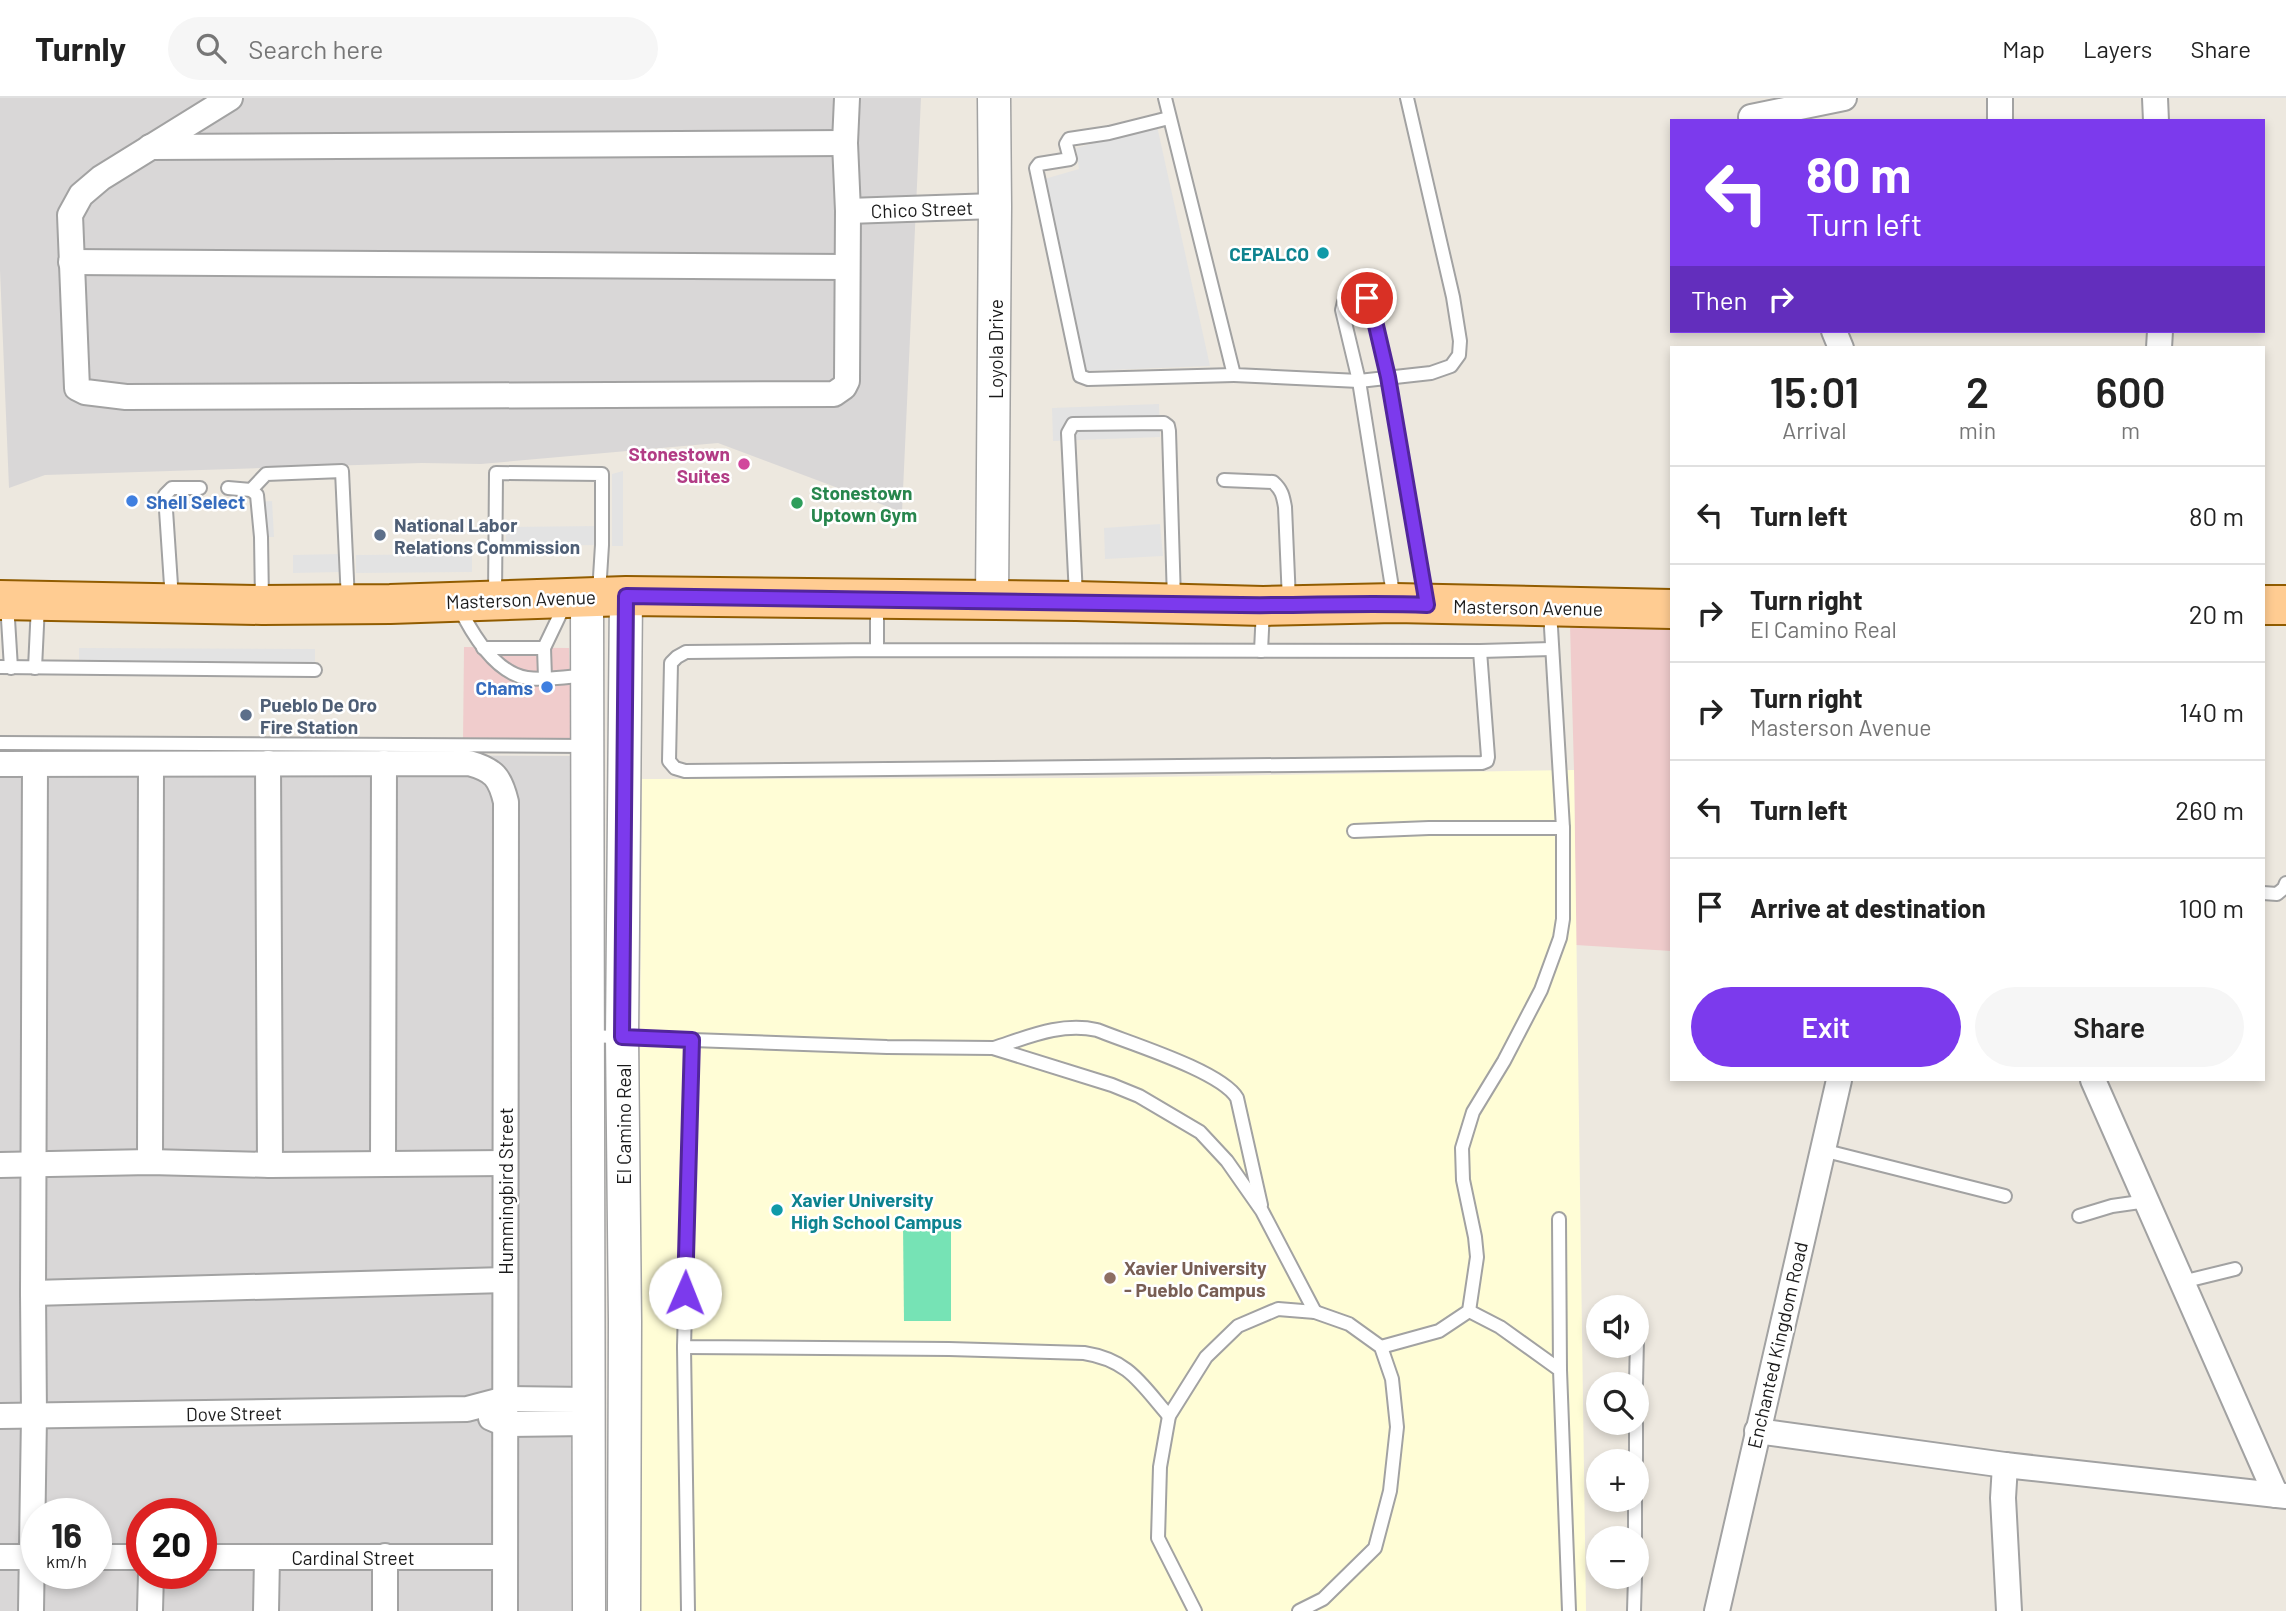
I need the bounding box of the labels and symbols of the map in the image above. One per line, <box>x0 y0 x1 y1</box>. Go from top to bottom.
street label: Chico Street <box>870 196 974 222</box>
place label: CEPALCO <box>1229 242 1309 265</box>
marker: CEPALCO <box>1315 245 1331 261</box>
pin <box>1337 268 1397 328</box>
street label: Loyola Drive <box>984 299 1007 399</box>
place label: Stonestown Suites <box>629 442 730 487</box>
marker: Stonestown Suites <box>736 456 752 472</box>
place label: Stonestown Uptown Gym <box>811 481 917 526</box>
place label: Shell Select <box>146 490 245 513</box>
marker: Shell Select <box>124 493 140 509</box>
marker: Stonestown Uptown Gym <box>789 495 805 511</box>
place label: National Labor Relations Commission <box>394 513 580 558</box>
marker: National Labor Relations Commission <box>372 527 388 543</box>
street label: Masterson Avenue <box>446 585 596 613</box>
street label: Masterson Avenue <box>1453 594 1603 620</box>
place label: Chams <box>476 676 533 699</box>
marker: Chams <box>539 679 555 695</box>
place label: Pueblo De Oro Fire Station <box>260 693 377 738</box>
marker: Pueblo De Oro Fire Station <box>238 707 254 723</box>
street label: El Camino Real <box>612 1063 635 1185</box>
street label: Hummingbird Street <box>494 1107 517 1275</box>
place label: Xavier University High School Campus <box>791 1188 962 1233</box>
marker: Xavier University High School Campus <box>769 1202 785 1218</box>
street label: Enchanted Kingdom Road <box>1742 1239 1812 1451</box>
position arrow <box>648 1256 722 1330</box>
place label: Xavier University - Pueblo Campus <box>1124 1256 1267 1301</box>
marker: Xavier University - Pueblo Campus <box>1102 1270 1118 1286</box>
street label: Dove Street <box>186 1401 282 1425</box>
speed limit sign: 20 <box>126 1498 217 1589</box>
street label: Cardinal Street <box>291 1546 415 1569</box>

